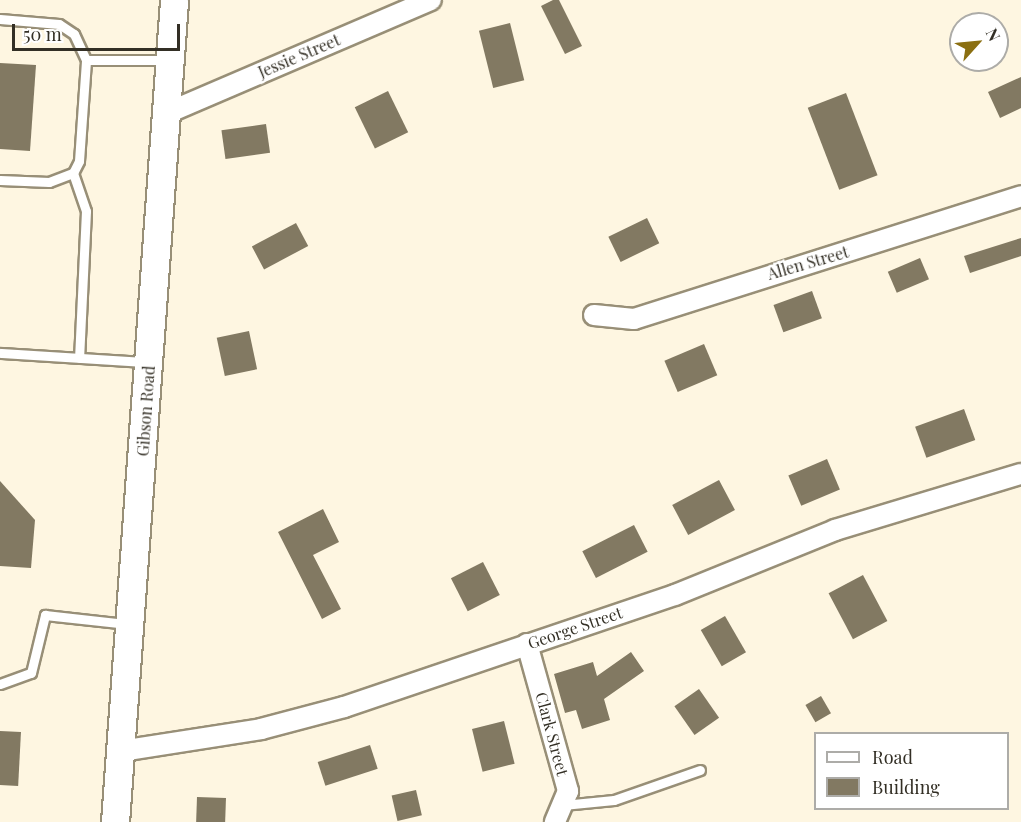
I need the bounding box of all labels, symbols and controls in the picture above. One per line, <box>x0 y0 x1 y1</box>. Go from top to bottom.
scale bar <box>15 12 183 50</box>
north arrow <box>949 12 1009 72</box>
text: 50 m <box>23 22 62 46</box>
text: N <box>982 25 1006 44</box>
street label: Jessie Street <box>255 30 343 82</box>
street label: Allen Street <box>765 242 851 284</box>
street label: Gibson Road <box>133 365 159 457</box>
street label: George Street <box>525 603 625 653</box>
street label: Clark Street <box>532 690 572 778</box>
legend <box>814 732 1009 810</box>
text: Road <box>872 745 913 769</box>
text: Building <box>872 775 940 799</box>

